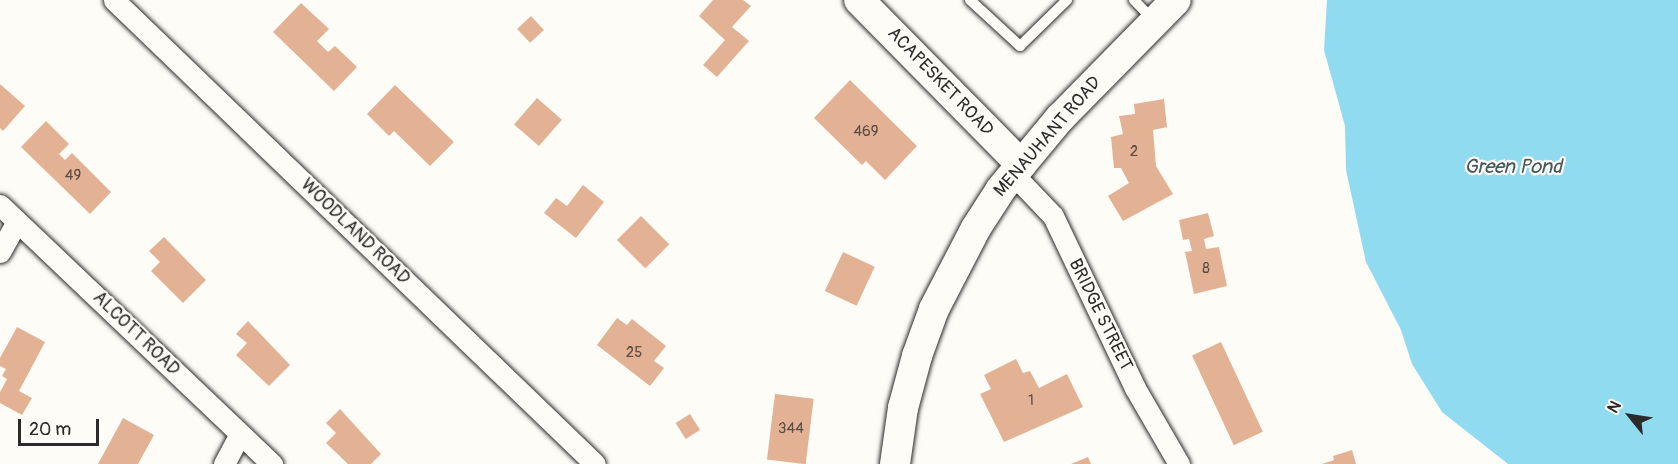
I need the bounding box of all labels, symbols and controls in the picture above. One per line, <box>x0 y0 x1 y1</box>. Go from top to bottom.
street label: ACAPESKET ROAD <box>882 23 998 141</box>
street label: MENAUHANT ROAD <box>990 72 1106 202</box>
house number: 469 <box>853 123 879 141</box>
house number: 2 <box>1130 143 1138 161</box>
water label: Green Pond <box>1464 154 1562 178</box>
house number: 49 <box>65 167 81 185</box>
street label: WOODLAND ROAD <box>296 174 414 290</box>
street label: BRIDGE STREET <box>1064 256 1136 374</box>
house number: 8 <box>1202 260 1210 278</box>
street label: ALCOTT ROAD <box>88 287 184 381</box>
house number: 25 <box>626 344 642 362</box>
north arrow <box>1600 386 1660 446</box>
house number: 1 <box>1028 392 1034 410</box>
text: N <box>1603 397 1626 417</box>
scale bar <box>21 407 102 445</box>
text: 20 m <box>29 418 71 441</box>
house number: 344 <box>778 420 804 438</box>

